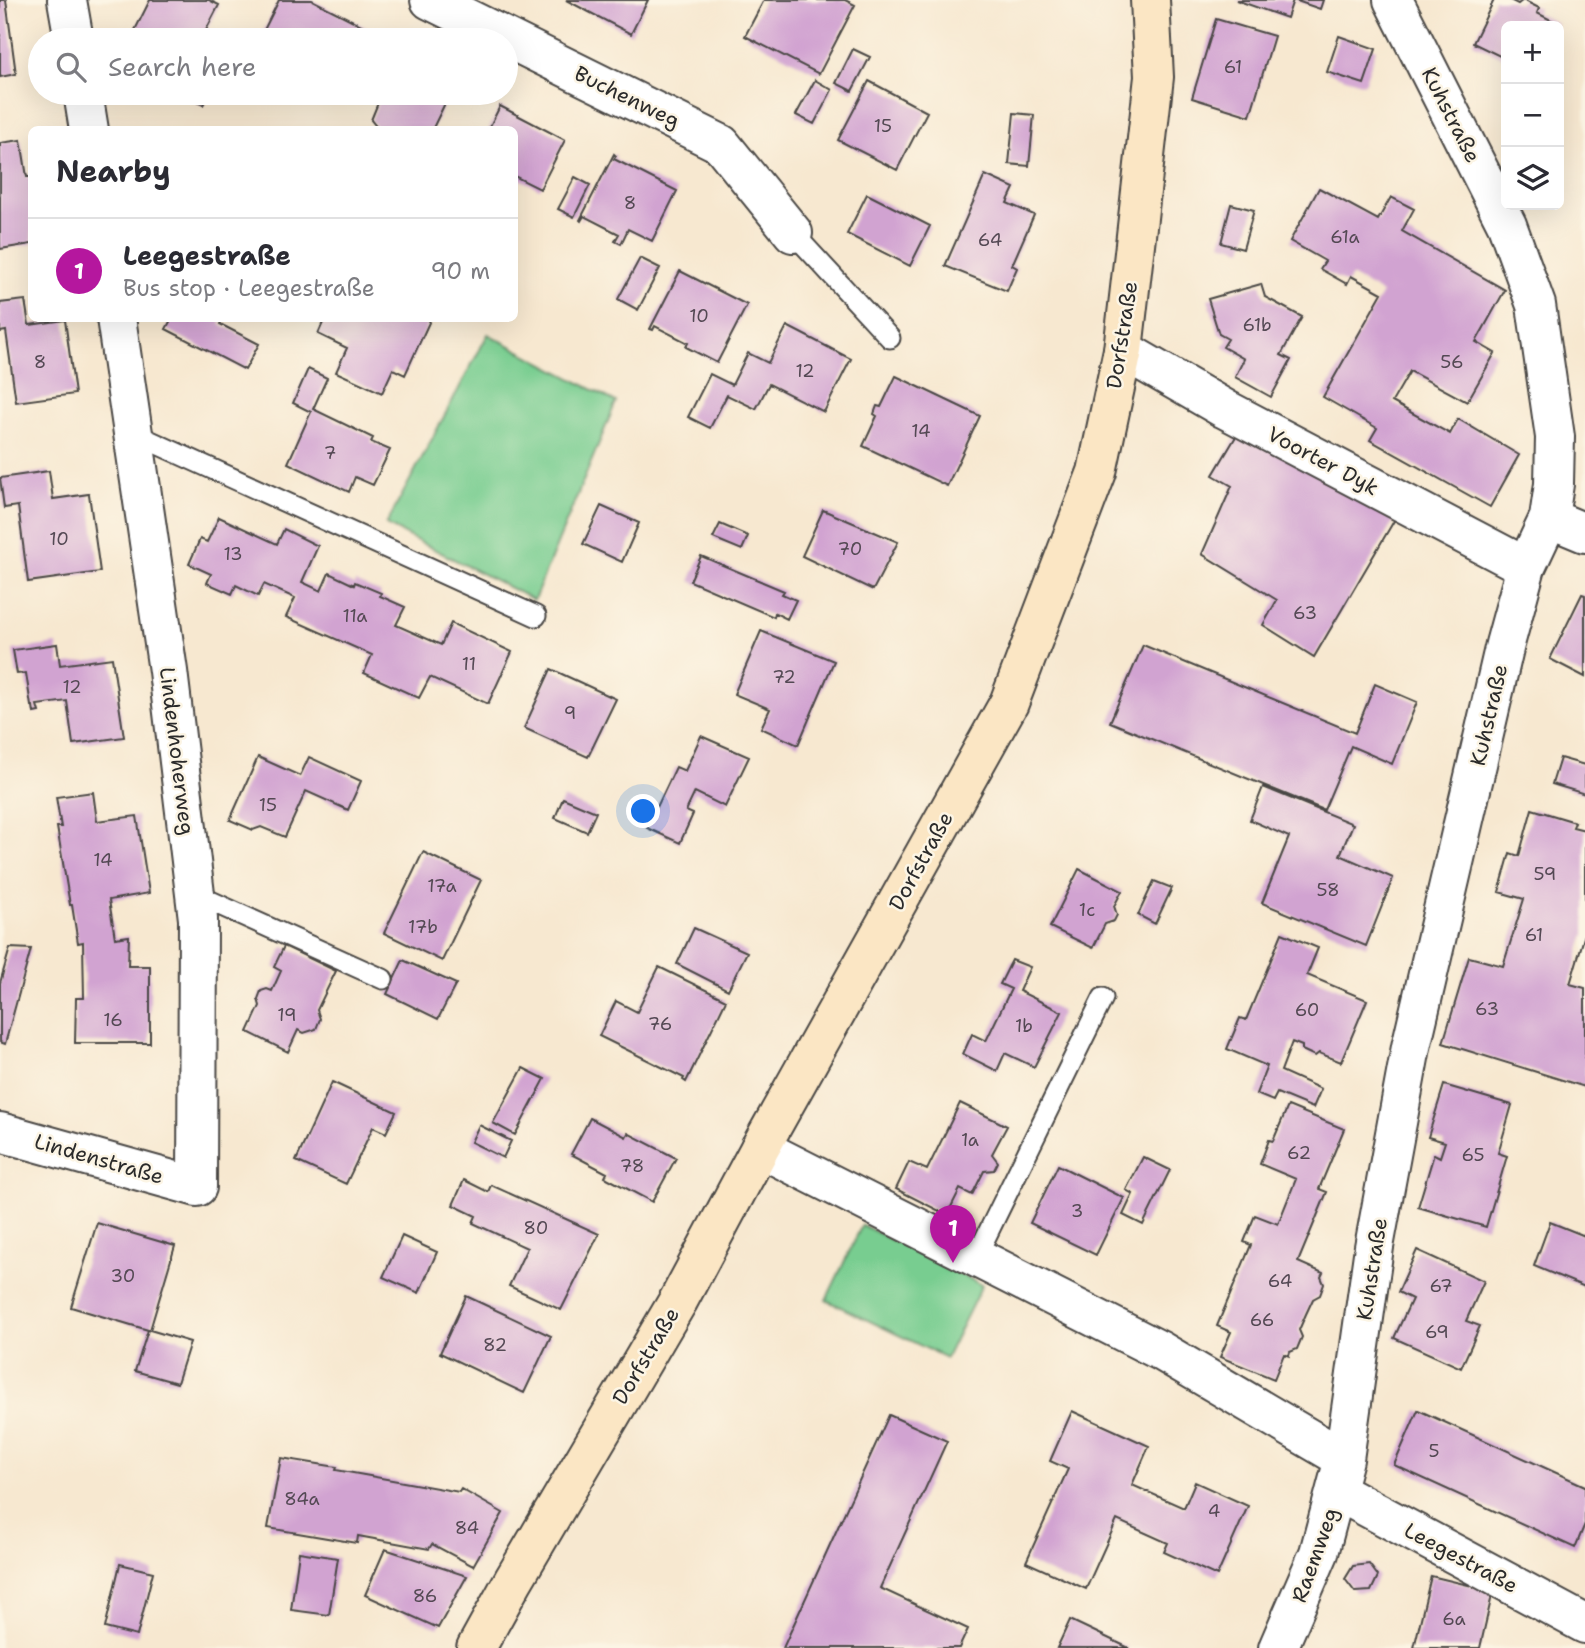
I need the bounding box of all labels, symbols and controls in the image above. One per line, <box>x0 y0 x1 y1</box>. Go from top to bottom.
map controls <box>1501 21 1564 210</box>
button: + <box>1501 21 1564 84</box>
search box <box>28 28 518 105</box>
icon: search <box>52 48 90 86</box>
text: Search here <box>108 49 257 84</box>
house number: 61 <box>1224 55 1242 79</box>
street label: Buchenweg <box>570 59 684 135</box>
street label: Kuhstraße <box>1415 63 1487 167</box>
button: − <box>1501 84 1564 147</box>
house number: 15 <box>874 114 892 138</box>
button: layers <box>1501 147 1564 210</box>
text: Nearby <box>56 151 171 192</box>
house number: 8 <box>624 191 636 215</box>
house number: 61a <box>1330 225 1360 249</box>
house number: 64 <box>978 228 1002 252</box>
text: Leegestraße <box>123 238 291 273</box>
text: 1 <box>74 256 84 286</box>
text: 90 m <box>430 256 490 286</box>
text: Bus stop · Leegestraße <box>123 273 375 303</box>
street label: Dorfstraße <box>1100 279 1144 391</box>
house number: 10 <box>689 304 709 328</box>
house number: 61b <box>1242 313 1272 337</box>
house number: 8 <box>34 350 46 374</box>
house number: 56 <box>1440 350 1464 374</box>
house number: 12 <box>795 359 815 383</box>
house number: 14 <box>911 419 931 443</box>
street label: Voorter Dyk <box>1262 420 1384 502</box>
house number: 7 <box>324 441 336 465</box>
house number: 10 <box>49 527 69 551</box>
house number: 70 <box>838 537 862 561</box>
house number: 13 <box>223 542 243 566</box>
house number: 63 <box>1293 601 1317 625</box>
house number: 11a <box>343 604 367 628</box>
house number: 11 <box>462 652 476 676</box>
street label: Kuhstraße <box>1464 661 1514 769</box>
street label: Lindenhoherweg <box>153 665 201 837</box>
house number: 72 <box>772 665 796 689</box>
house number: 12 <box>62 675 82 699</box>
house number: 9 <box>564 701 576 725</box>
house number: 15 <box>259 793 277 817</box>
your location <box>626 794 660 828</box>
street label: Dorfstraße <box>882 807 960 915</box>
house number: 14 <box>93 848 113 872</box>
house number: 59 <box>1534 862 1556 886</box>
house number: 17a <box>427 874 457 898</box>
house number: 58 <box>1316 878 1340 902</box>
house number: 1c <box>1079 898 1095 922</box>
house number: 17b <box>408 915 438 939</box>
house number: 61 <box>1525 923 1543 947</box>
house number: 63 <box>1475 997 1499 1021</box>
house number: 60 <box>1295 998 1319 1022</box>
house number: 19 <box>277 1003 297 1027</box>
house number: 16 <box>103 1008 123 1032</box>
house number: 76 <box>648 1012 672 1036</box>
house number: 1b <box>1015 1014 1033 1038</box>
street label: Lindenstraße <box>31 1127 167 1191</box>
house number: 1a <box>961 1128 979 1152</box>
house number: 62 <box>1287 1141 1311 1165</box>
house number: 65 <box>1462 1143 1484 1167</box>
house number: 78 <box>620 1154 644 1178</box>
house number: 3 <box>1071 1199 1083 1223</box>
pin: 1 <box>930 1205 976 1263</box>
house number: 80 <box>524 1216 548 1240</box>
street label: Kuhstraße <box>1350 1216 1394 1322</box>
house number: 30 <box>111 1264 135 1288</box>
house number: 64 <box>1268 1269 1292 1293</box>
house number: 67 <box>1429 1274 1453 1298</box>
street label: Dorfstraße <box>606 1302 686 1410</box>
house number: 66 <box>1250 1308 1274 1332</box>
house number: 69 <box>1425 1320 1449 1344</box>
house number: 82 <box>483 1333 507 1357</box>
house number: 5 <box>1428 1439 1440 1463</box>
house number: 84a <box>284 1487 320 1511</box>
house number: 4 <box>1208 1499 1220 1523</box>
street label: Raemweg <box>1285 1504 1345 1606</box>
house number: 84 <box>455 1516 479 1540</box>
street label: Leegestraße <box>1399 1516 1523 1600</box>
house number: 86 <box>413 1584 437 1608</box>
house number: 6a <box>1442 1607 1466 1631</box>

